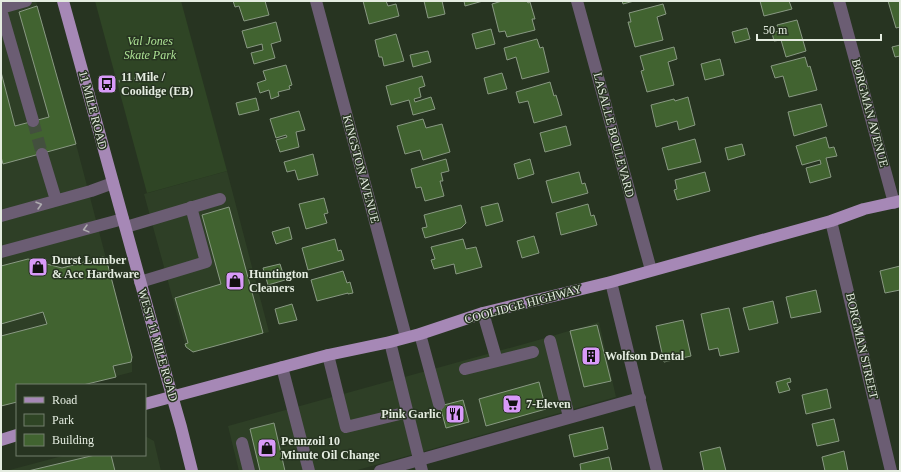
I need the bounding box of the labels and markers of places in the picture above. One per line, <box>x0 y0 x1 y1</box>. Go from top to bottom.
place label: 11 Mile / Coolidge (EB) <box>121 70 193 98</box>
bus stop icon: 11 Mile / Coolidge (EB) <box>96 73 118 95</box>
place label: Durst Lumber & Ace Hardware <box>52 253 140 281</box>
shop icon: Durst Lumber & Ace Hardware <box>27 256 49 278</box>
place label: Huntington Cleaners <box>249 267 309 295</box>
shop icon: Huntington Cleaners <box>224 270 246 292</box>
building icon: Wolfson Dental <box>580 345 602 367</box>
place label: Wolfson Dental <box>605 349 685 363</box>
supermarket icon: 7-Eleven <box>501 393 523 415</box>
place label: 7-Eleven <box>526 397 571 411</box>
restaurant icon: Pink Garlic <box>444 403 466 425</box>
place label: Pink Garlic <box>381 407 442 421</box>
place label: Pennzoil 10 Minute Oil Change <box>281 434 380 462</box>
shop icon: Pennzoil 10 Minute Oil Change <box>256 437 278 459</box>

